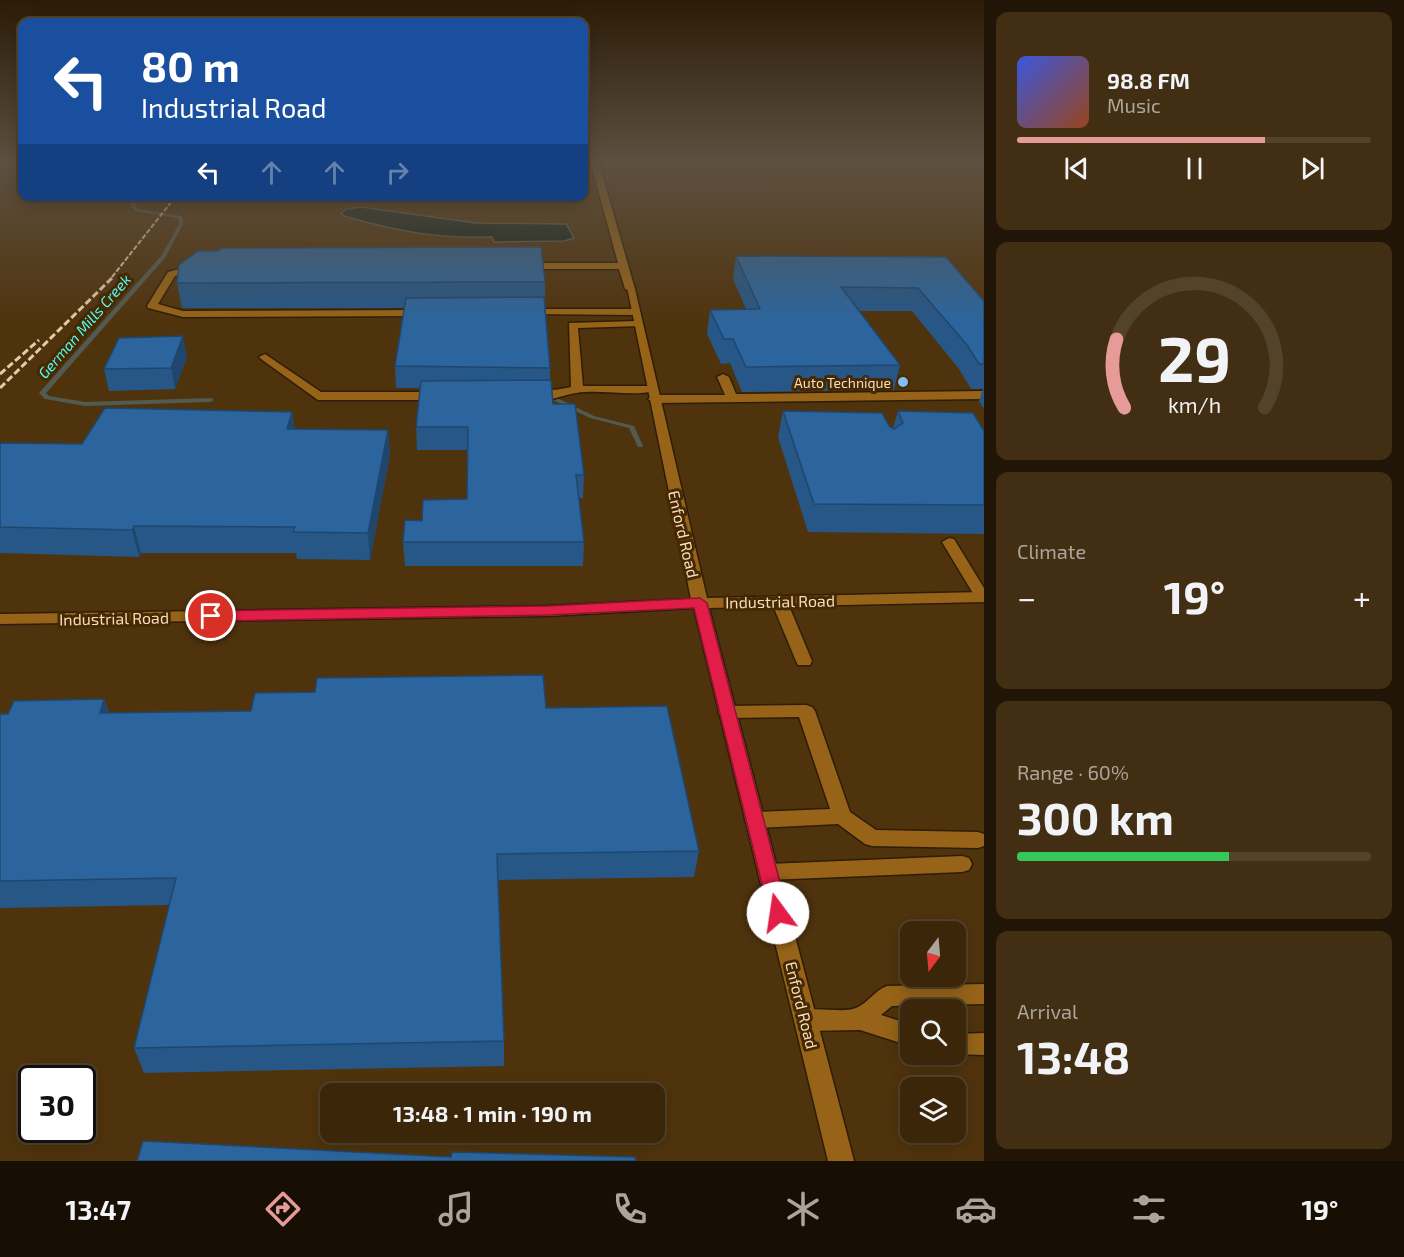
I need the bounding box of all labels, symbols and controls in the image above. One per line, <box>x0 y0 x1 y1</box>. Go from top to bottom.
text: 80 m <box>141 40 240 90</box>
icon: left <box>42 42 120 120</box>
text: 98.8 FM <box>1107 67 1190 93</box>
text: Industrial Road <box>141 91 327 123</box>
text: Music <box>1107 93 1161 117</box>
icon: previous <box>1060 152 1093 185</box>
icon: pause <box>1178 152 1211 185</box>
icon: next <box>1296 152 1329 185</box>
icon: left <box>192 156 225 189</box>
icon: ahead <box>255 156 288 189</box>
icon: ahead <box>318 156 351 189</box>
icon: right <box>381 156 414 189</box>
water label: German Mills Creek <box>34 270 134 382</box>
text: 29 <box>1157 320 1231 395</box>
place label: Auto Technique <box>794 374 891 391</box>
marker: Auto Technique <box>896 375 910 389</box>
text: km/h <box>1167 392 1221 417</box>
street label: Enford Road <box>665 488 703 580</box>
text: Climate <box>1017 539 1086 563</box>
text: 19° <box>1164 569 1225 623</box>
text: − <box>1017 577 1036 617</box>
text: + <box>1353 577 1371 617</box>
pin <box>185 590 236 641</box>
street label: Industrial Road <box>725 591 835 611</box>
icon: arrive <box>194 599 227 632</box>
street label: Industrial Road <box>59 608 169 628</box>
text: Range · 60% <box>1017 760 1129 784</box>
text: 300 km <box>1017 790 1174 844</box>
position arrow <box>746 881 810 945</box>
north arrow <box>900 921 966 987</box>
map controls <box>900 921 966 1143</box>
street label: Enford Road <box>782 959 822 1051</box>
button: search <box>900 999 966 1065</box>
text: Arrival <box>1017 999 1078 1023</box>
text: 13:48 <box>1017 1029 1130 1083</box>
speed limit sign: 30 <box>18 1065 96 1143</box>
button: layers <box>900 1077 966 1143</box>
text: 13:48 · 1 min · 190 m <box>393 1100 592 1126</box>
icon: directions <box>262 1188 304 1230</box>
icon: music <box>435 1188 477 1230</box>
icon: phone <box>609 1188 651 1230</box>
icon: climate <box>782 1188 824 1230</box>
icon: car <box>955 1188 997 1230</box>
icon: filters <box>1128 1188 1170 1230</box>
text: 13:47 <box>66 1193 131 1225</box>
text: 19° <box>1301 1193 1338 1225</box>

